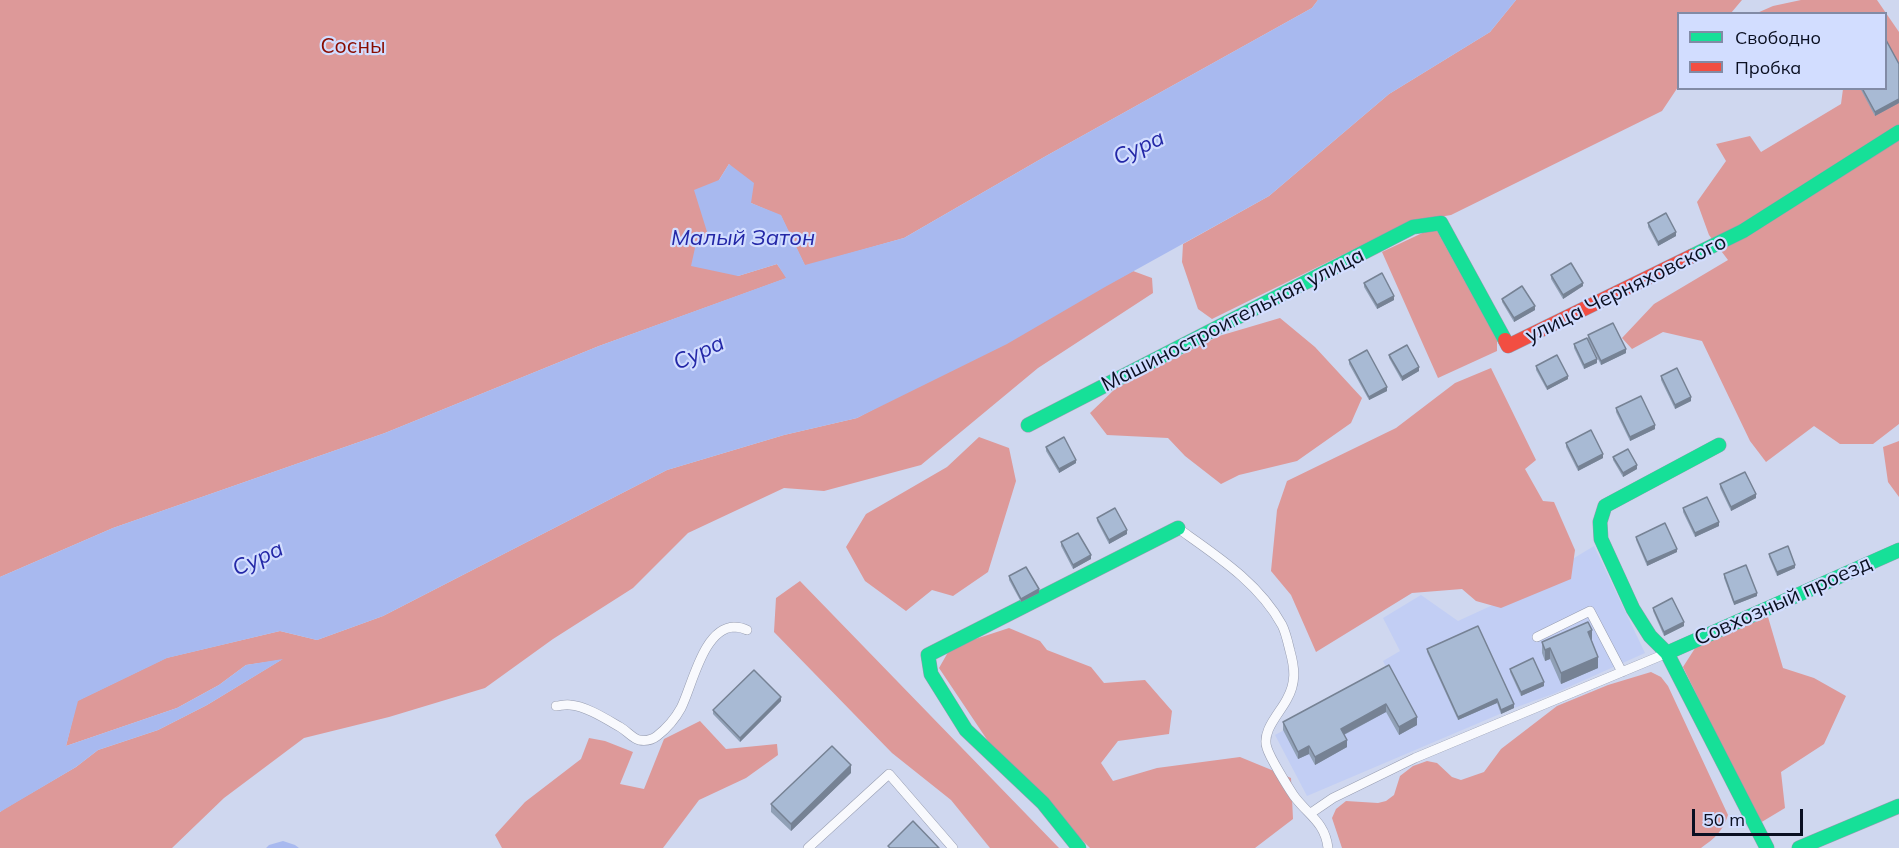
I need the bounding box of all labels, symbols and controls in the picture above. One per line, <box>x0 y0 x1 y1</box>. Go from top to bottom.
legend <box>1677 12 1887 90</box>
text: Свободно <box>1735 26 1821 49</box>
park label: Сосны <box>320 34 386 60</box>
text: Пробка <box>1735 56 1801 79</box>
water label: Сура <box>1109 125 1169 171</box>
water label: Малый Затон <box>671 225 815 251</box>
street label: улица Черняховского <box>1521 229 1731 349</box>
street label: Машиностроительная улица <box>1097 243 1369 397</box>
water label: Сура <box>669 330 729 376</box>
water label: Сура <box>228 536 288 582</box>
street label: Совхозный проезд <box>1691 551 1875 651</box>
scale bar <box>1695 797 1806 835</box>
text: 50 m <box>1703 808 1745 831</box>

